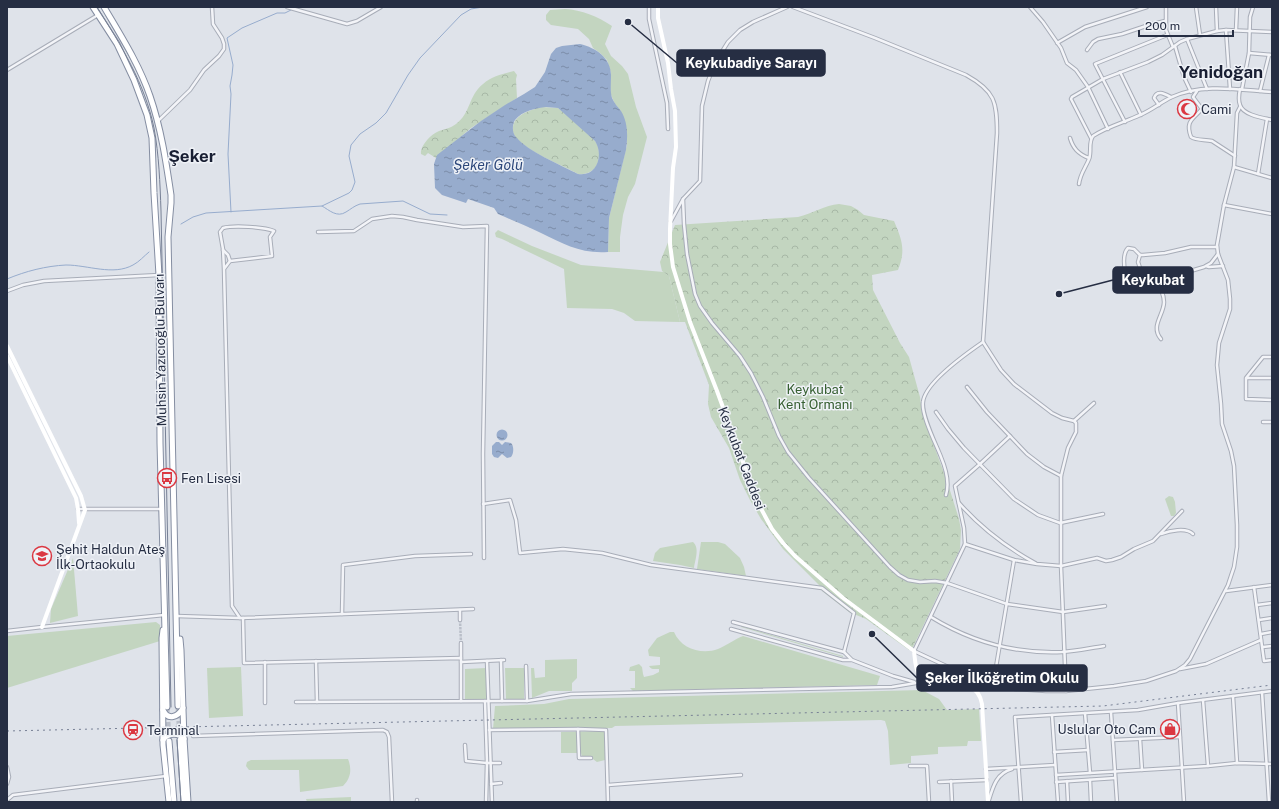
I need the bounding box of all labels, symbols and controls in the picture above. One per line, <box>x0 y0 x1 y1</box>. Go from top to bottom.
scale bar <box>1139 12 1233 38</box>
text: 200 m <box>1145 19 1180 33</box>
callout: Keykubadiye Sarayı <box>677 50 825 76</box>
text: Keykubadiye Sarayı <box>685 55 817 71</box>
district label: Yenidoğan <box>1179 62 1263 82</box>
mosque icon: Cami <box>1176 98 1198 120</box>
place label: Cami <box>1201 102 1232 117</box>
district label: Şeker <box>168 146 216 166</box>
water label: Şeker Gölü <box>453 157 523 173</box>
callout: Keykubat <box>1113 267 1193 293</box>
text: Keykubat <box>1121 272 1185 288</box>
street label: Muhsin Yazıcıoğlu Bulvarı <box>152 274 169 426</box>
park label: Keykubat Kent Ormanı <box>778 382 852 412</box>
street label: Keykubat Caddesi <box>715 405 768 512</box>
bus stop icon: Fen Lisesi <box>156 467 178 489</box>
place label: Fen Lisesi <box>181 471 241 486</box>
place label: Şehit Haldun Ateş İlk-Ortaokulu <box>56 542 165 572</box>
school or university icon: Şehit Haldun Ateş İlk-Ortaokulu <box>31 545 53 567</box>
callout: Şeker İlköğretim Okulu <box>917 665 1087 691</box>
text: Şeker İlköğretim Okulu <box>925 669 1079 686</box>
shop icon: Uslular Oto Cam <box>1159 718 1181 740</box>
station icon: Terminal <box>122 719 144 741</box>
place label: Uslular Oto Cam <box>1058 722 1156 737</box>
place label: Terminal <box>147 723 199 738</box>

